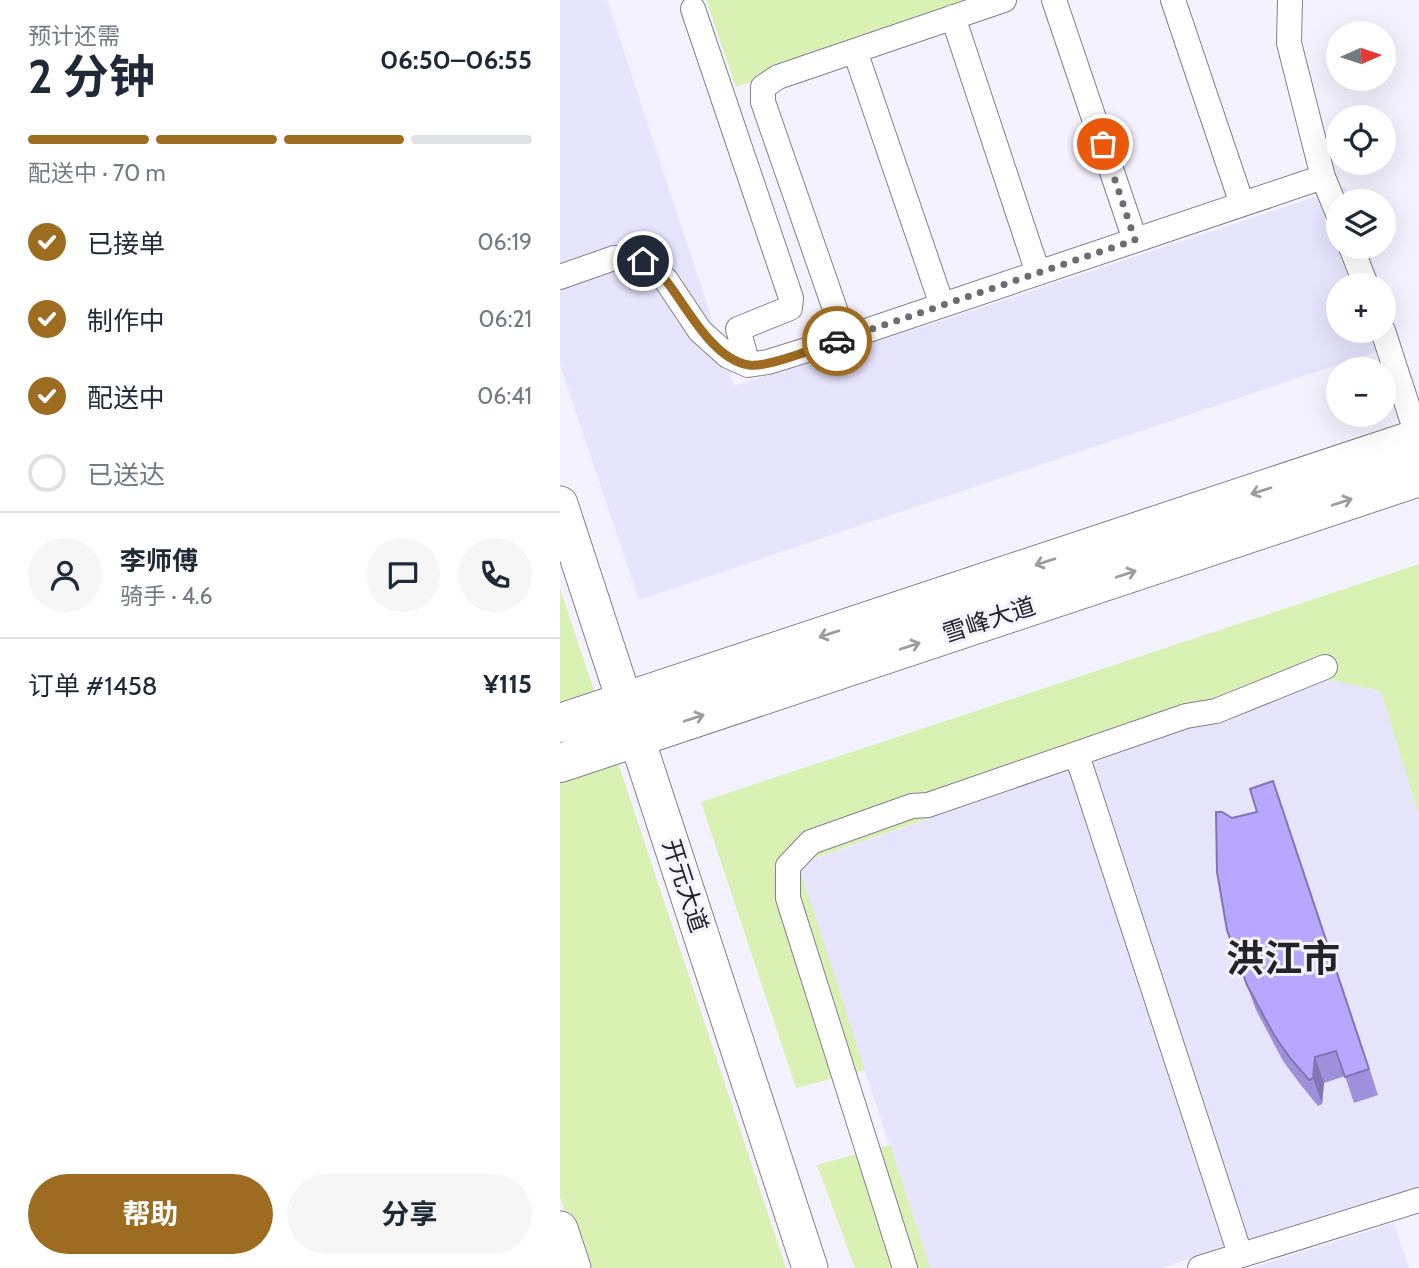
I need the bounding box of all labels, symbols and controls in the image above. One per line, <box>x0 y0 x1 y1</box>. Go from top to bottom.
north arrow <box>1326 21 1396 91</box>
map controls <box>1326 21 1396 427</box>
text: 预计还需 <box>28 22 120 50</box>
text: 06:50–06:55 <box>380 44 532 76</box>
text: 2 分钟 <box>28 49 155 105</box>
button: locate <box>1326 105 1396 175</box>
pin <box>1073 114 1133 174</box>
icon: bag <box>1084 125 1122 163</box>
text: 配送中 · 70 m <box>28 159 166 187</box>
button: layers <box>1326 189 1396 259</box>
icon: check <box>28 223 66 261</box>
text: 已接单 <box>87 228 165 260</box>
text: 06:19 <box>478 228 532 256</box>
pin <box>613 231 673 291</box>
icon: home <box>624 242 662 280</box>
button: + <box>1326 273 1396 343</box>
icon: check <box>28 300 66 338</box>
text: 制作中 <box>87 305 165 337</box>
text: 06:21 <box>479 305 532 333</box>
courier <box>802 306 872 376</box>
icon: car <box>818 322 856 360</box>
button: − <box>1326 357 1396 427</box>
icon: check <box>28 377 66 415</box>
text: 配送中 <box>87 382 165 414</box>
text: 06:41 <box>477 382 532 410</box>
text: 已送达 <box>87 459 165 491</box>
one-way arrow <box>1251 485 1273 498</box>
one-way arrow <box>1330 495 1352 508</box>
button: person <box>28 538 102 612</box>
button: chat <box>366 538 440 612</box>
button: phone <box>458 538 532 612</box>
text: 李师傅 <box>120 545 198 577</box>
one-way arrow <box>1035 557 1057 569</box>
one-way arrow <box>1115 567 1137 580</box>
text: 骑手 · 4.6 <box>120 582 213 610</box>
street label: 雪峰大道 <box>939 591 1039 648</box>
one-way arrow <box>819 629 841 641</box>
one-way arrow <box>899 639 921 652</box>
text: ¥115 <box>483 668 532 700</box>
text: 订单 #1458 <box>28 670 157 702</box>
one-way arrow <box>683 711 705 724</box>
street label: 开元大道 <box>657 836 714 936</box>
district label: 洪江市 <box>1226 935 1340 982</box>
button: 帮助 <box>28 1174 273 1254</box>
button: 分享 <box>287 1174 532 1254</box>

